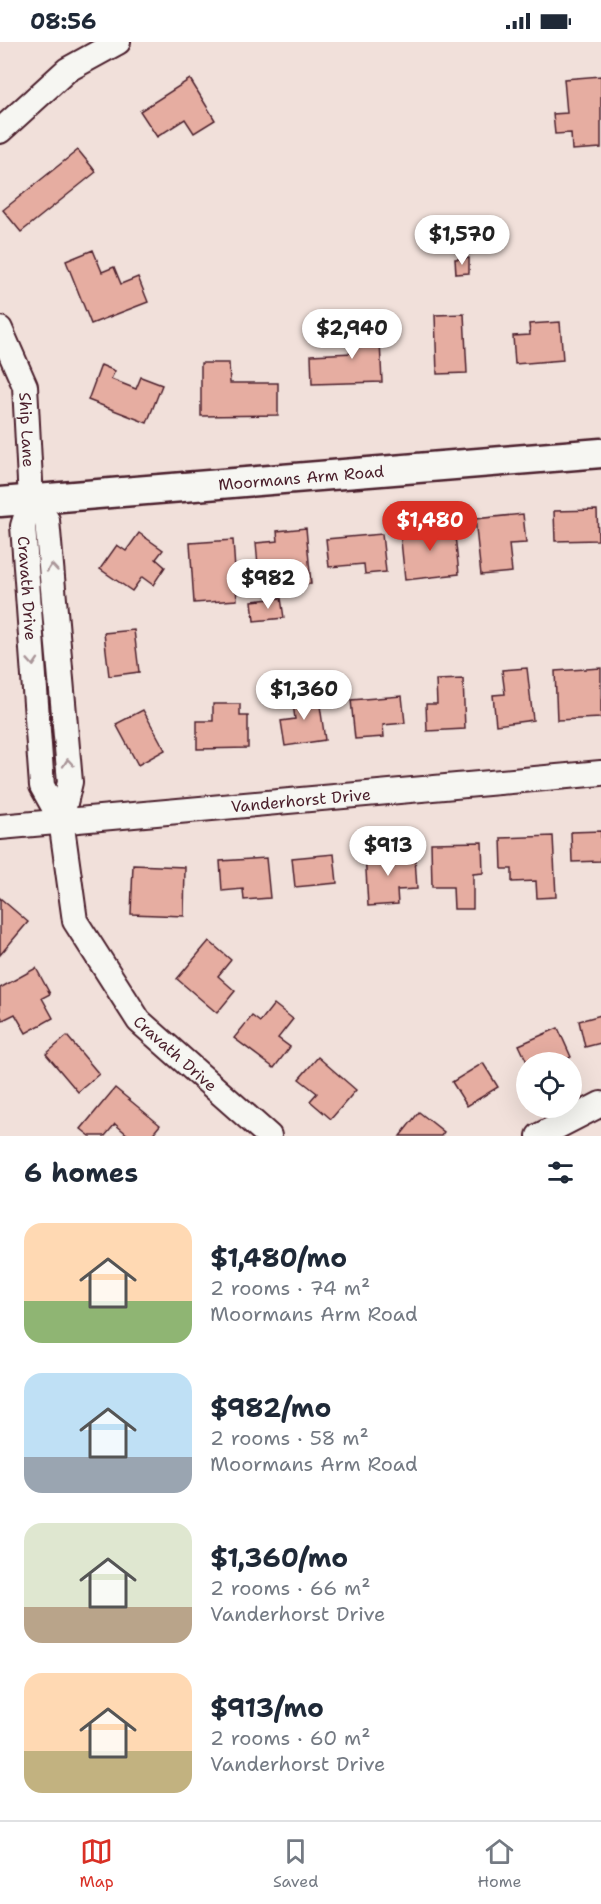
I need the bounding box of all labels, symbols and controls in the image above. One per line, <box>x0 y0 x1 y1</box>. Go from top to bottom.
text: 08:56 <box>30 7 96 36</box>
pin: $1,570 <box>413 215 511 266</box>
text: $1,570 <box>429 221 495 247</box>
pin: $2,940 <box>303 309 401 360</box>
text: $2,940 <box>316 315 388 341</box>
street label: Ship Lane <box>14 392 39 468</box>
street label: Moormans Arm Road <box>217 461 385 495</box>
pin: $1,480 <box>381 501 479 552</box>
text: $1,480 <box>396 507 464 533</box>
street label: Cravath Drive <box>13 535 41 641</box>
pin: $982 <box>232 559 304 610</box>
one-way arrow <box>45 564 58 573</box>
text: $982 <box>241 565 295 591</box>
one-way arrow <box>26 657 39 667</box>
pin: $1,360 <box>255 670 353 721</box>
text: $1,360 <box>270 676 338 702</box>
one-way arrow <box>62 758 75 767</box>
street label: Vanderhorst Drive <box>230 784 372 817</box>
pin: $913 <box>352 826 424 877</box>
text: $913 <box>363 832 413 858</box>
street label: Cravath Drive <box>129 1011 221 1096</box>
map controls <box>516 1052 582 1118</box>
button: locate <box>516 1052 582 1118</box>
text: 6 homes <box>24 1155 138 1190</box>
icon: filters <box>544 1156 577 1189</box>
text: $1,480/mo <box>210 1240 347 1275</box>
icon: home <box>72 1247 144 1319</box>
text: 2 rooms · 74 m² <box>210 1275 370 1301</box>
text: Moormans Arm Road <box>210 1301 418 1327</box>
text: $982/mo <box>210 1390 331 1425</box>
icon: home <box>72 1397 144 1469</box>
text: 2 rooms · 58 m² <box>210 1425 369 1451</box>
text: Moormans Arm Road <box>210 1451 418 1477</box>
text: $1,360/mo <box>210 1540 348 1575</box>
icon: home <box>72 1547 144 1619</box>
text: 2 rooms · 66 m² <box>210 1575 371 1601</box>
text: Vanderhorst Drive <box>210 1601 385 1627</box>
text: $913/mo <box>210 1690 324 1725</box>
icon: home <box>72 1697 144 1769</box>
text: 2 rooms · 60 m² <box>210 1725 370 1751</box>
text: Vanderhorst Drive <box>210 1751 385 1777</box>
tab: Map <box>80 1835 114 1892</box>
tab: Saved <box>273 1835 318 1892</box>
tab: Home <box>477 1835 521 1892</box>

